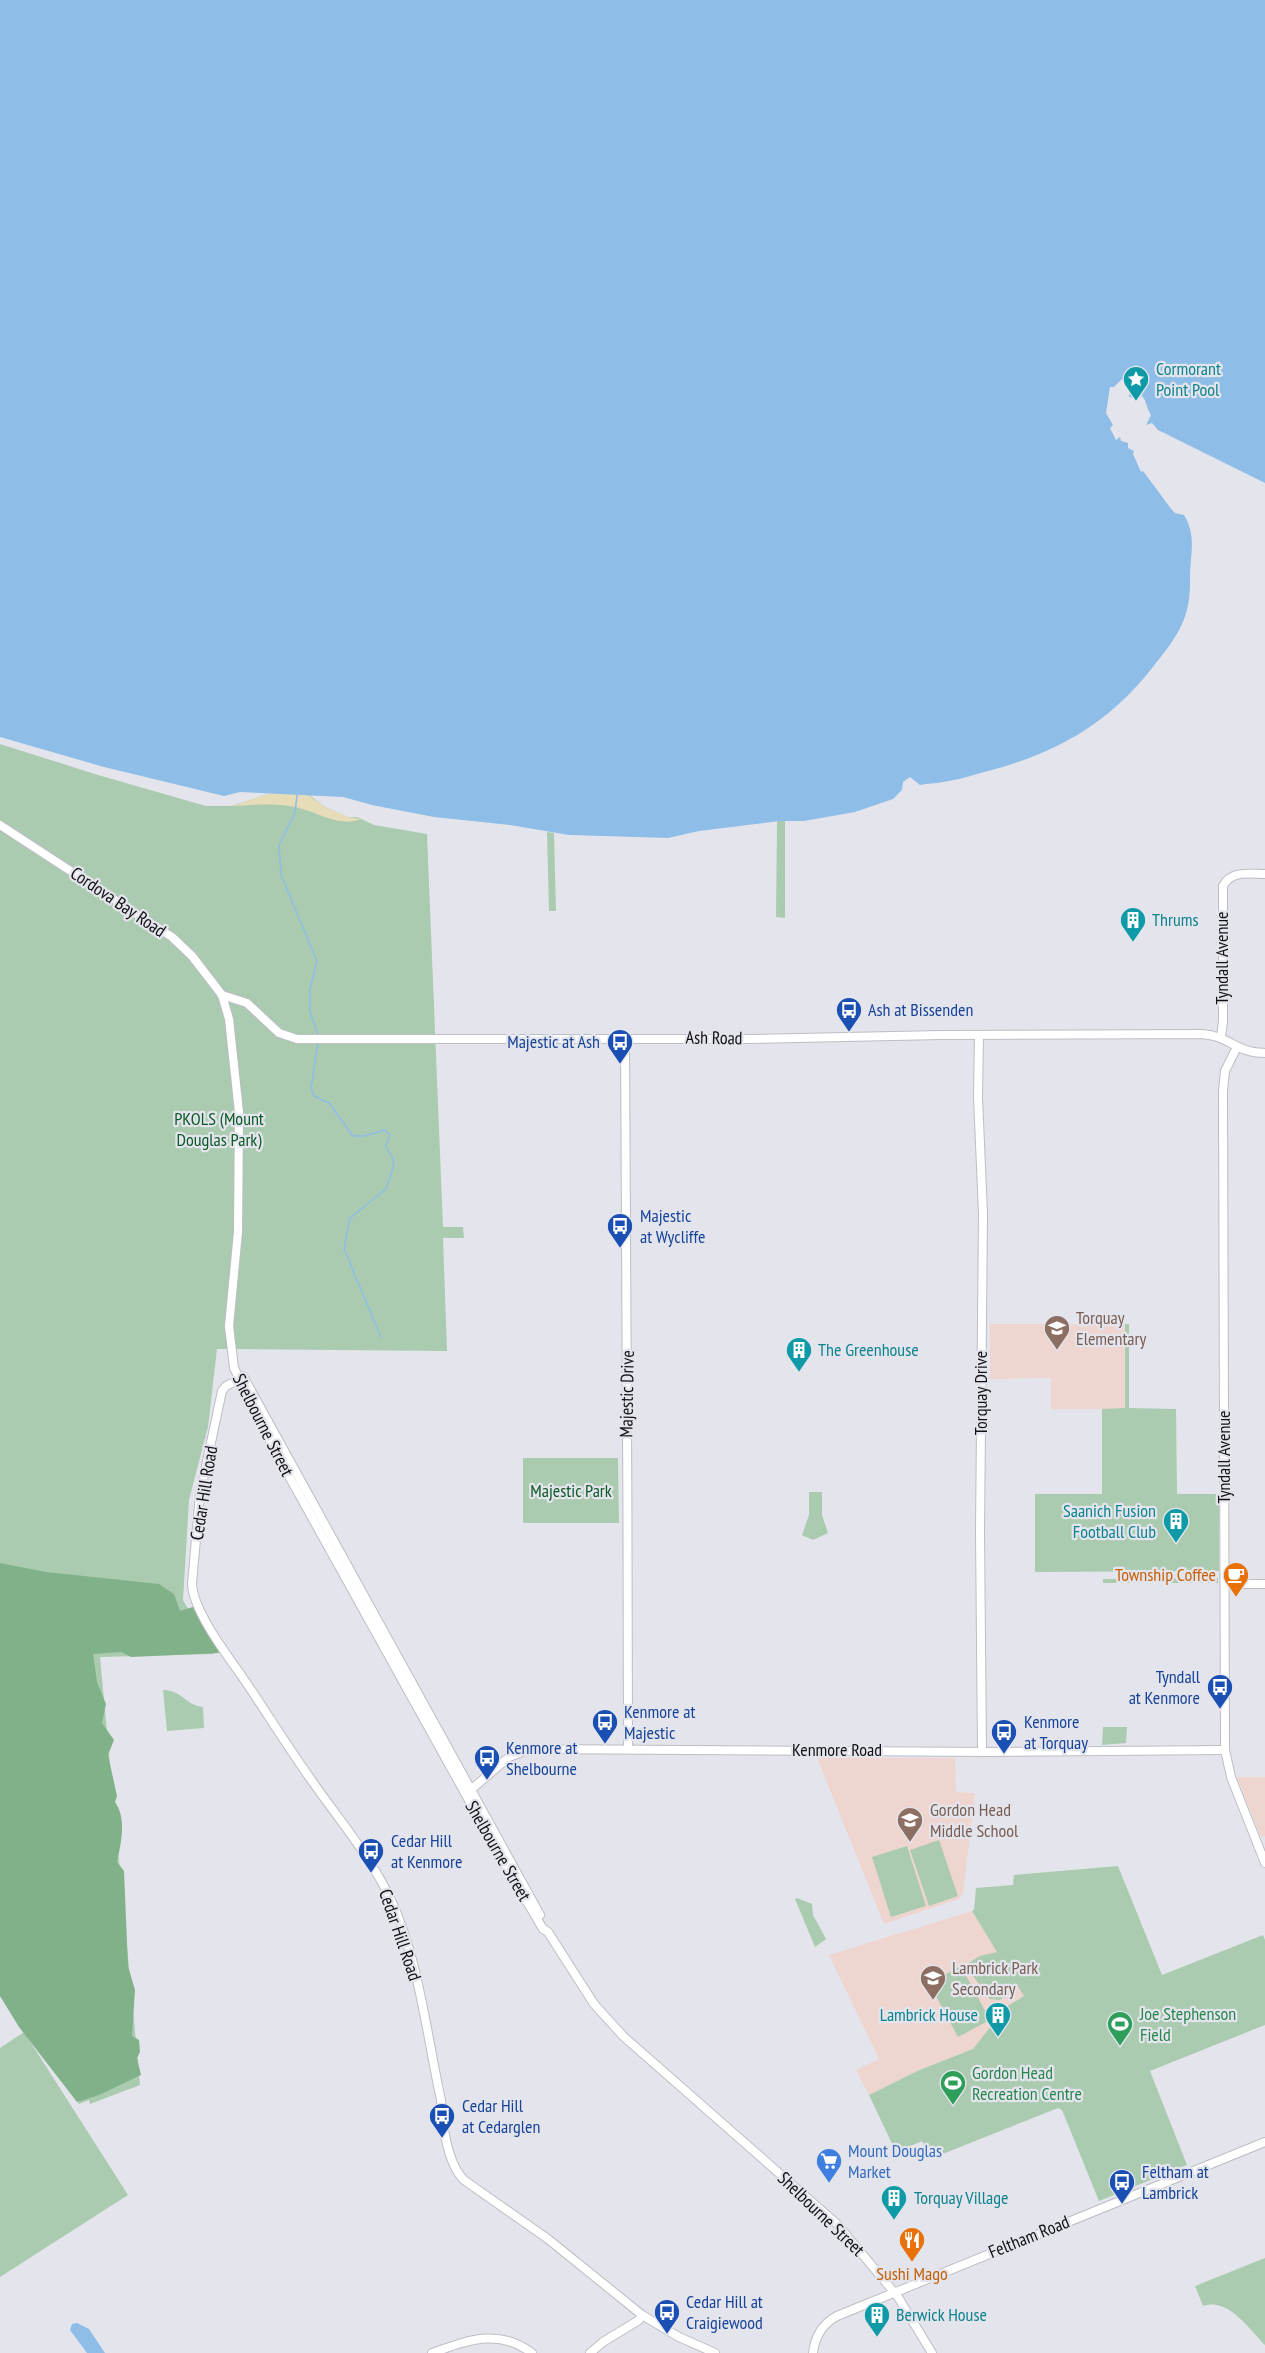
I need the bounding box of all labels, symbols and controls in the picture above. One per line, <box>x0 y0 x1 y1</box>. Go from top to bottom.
place label: Cormorant Point Pool <box>1156 357 1221 401</box>
place icon: Cormorant Point Pool <box>1121 364 1151 402</box>
street label: Cordova Bay Road <box>66 861 170 942</box>
building icon: Thrums <box>1118 905 1148 943</box>
place label: Thrums <box>1152 908 1199 931</box>
street label: Tyndall Avenue <box>1210 911 1233 1005</box>
bus stop icon: Ash at Bissenden <box>834 995 864 1033</box>
place label: Ash at Bissenden <box>868 998 973 1021</box>
street label: Ash Road <box>685 1026 743 1049</box>
bus stop icon: Majestic at Ash <box>605 1027 635 1065</box>
place label: Majestic at Ash <box>507 1030 600 1053</box>
park label: PKOLS (Mount Douglas Park) <box>174 1107 264 1151</box>
place label: Majestic at Wycliffe <box>640 1204 705 1248</box>
bus stop icon: Majestic at Wycliffe <box>605 1211 635 1249</box>
place label: Torquay Elementary <box>1076 1306 1146 1350</box>
school or university icon: Torquay Elementary <box>1042 1313 1072 1351</box>
building icon: The Greenhouse <box>784 1335 814 1373</box>
place label: The Greenhouse <box>818 1338 919 1361</box>
street label: Majestic Drive <box>614 1350 639 1438</box>
street label: Torquay Drive <box>969 1351 992 1435</box>
street label: Shelbourne Street <box>228 1370 299 1480</box>
street label: Tyndall Avenue <box>1212 1410 1235 1504</box>
street label: Cedar Hill Road <box>185 1444 222 1542</box>
park label: Majestic Park <box>530 1479 612 1502</box>
place label: Saanich Fusion Football Club <box>1063 1499 1156 1543</box>
building icon: Saanich Fusion Football Club <box>1161 1506 1191 1544</box>
cafe icon: Township Coffee <box>1221 1560 1251 1598</box>
place label: Township Coffee <box>1115 1563 1216 1586</box>
place label: Tyndall at Kenmore <box>1129 1665 1201 1709</box>
bus stop icon: Tyndall at Kenmore <box>1205 1672 1235 1710</box>
place label: Kenmore at Majestic <box>624 1700 695 1744</box>
bus stop icon: Kenmore at Majestic <box>590 1707 620 1745</box>
place label: Kenmore at Torquay <box>1024 1710 1088 1754</box>
bus stop icon: Kenmore at Torquay <box>989 1717 1019 1755</box>
place label: Kenmore at Shelbourne <box>506 1736 577 1780</box>
street label: Kenmore Road <box>792 1738 882 1761</box>
bus stop icon: Kenmore at Shelbourne <box>472 1743 502 1781</box>
street label: Shelbourne Street <box>460 1797 536 1905</box>
place label: Gordon Head Middle School <box>930 1798 1019 1842</box>
school or university icon: Gordon Head Middle School <box>895 1805 925 1843</box>
place label: Cedar Hill at Kenmore <box>391 1829 462 1873</box>
bus stop icon: Cedar Hill at Kenmore <box>356 1836 386 1874</box>
street label: Cedar Hill Road <box>374 1886 427 1984</box>
place label: Lambrick Park Secondary <box>952 1956 1038 2000</box>
school or university icon: Lambrick Park Secondary <box>918 1963 948 2001</box>
building icon: Lambrick House <box>983 2000 1013 2038</box>
place label: Joe Stephenson Field <box>1139 2002 1236 2046</box>
place label: Lambrick House <box>880 2003 978 2026</box>
sports icon: Joe Stephenson Field <box>1105 2009 1135 2047</box>
place label: Gordon Head Recreation Centre <box>972 2061 1082 2105</box>
sports icon: Gordon Head Recreation Centre <box>938 2068 968 2106</box>
place label: Cedar Hill at Cedarglen <box>462 2094 540 2138</box>
bus stop icon: Cedar Hill at Cedarglen <box>427 2101 457 2139</box>
place label: Mount Douglas Market <box>848 2139 942 2183</box>
supermarket icon: Mount Douglas Market <box>814 2146 844 2184</box>
place label: Feltham at Lambrick <box>1142 2160 1209 2204</box>
street label: Shelbourne Street <box>773 2166 870 2261</box>
bus stop icon: Feltham at Lambrick <box>1107 2167 1137 2205</box>
building icon: Torquay Village <box>879 2183 909 2221</box>
place label: Torquay Village <box>914 2186 1008 2209</box>
street label: Feltham Road <box>985 2210 1073 2263</box>
restaurant icon: Sushi Mago <box>897 2225 927 2263</box>
place label: Sushi Mago <box>876 2262 948 2285</box>
place label: Cedar Hill at Craigiewood <box>686 2290 763 2334</box>
bus stop icon: Cedar Hill at Craigiewood <box>652 2297 682 2335</box>
building icon: Berwick House <box>862 2300 892 2338</box>
place label: Berwick House <box>896 2303 987 2326</box>

